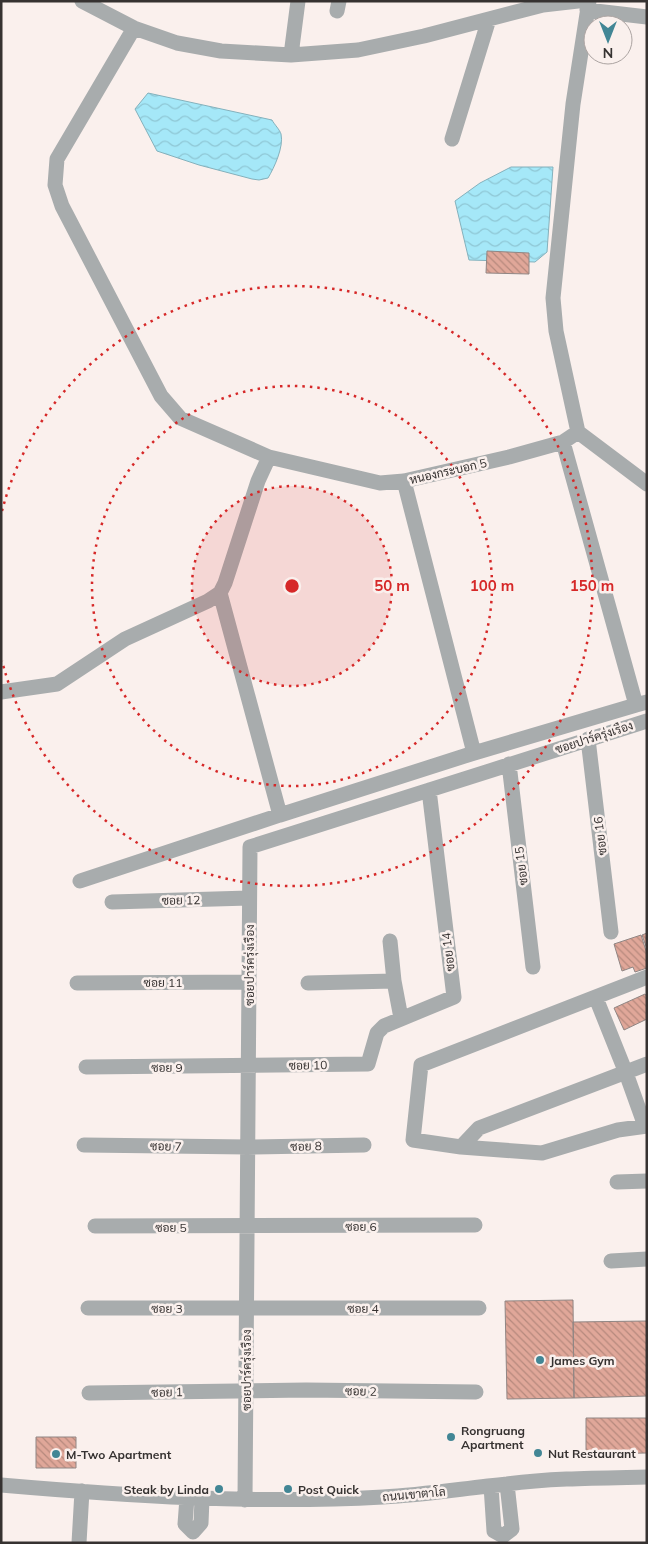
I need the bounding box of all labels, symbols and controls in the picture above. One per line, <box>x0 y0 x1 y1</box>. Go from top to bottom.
north arrow <box>583 15 633 65</box>
text: N <box>603 44 613 62</box>
street label: หนองกระบอก 5 <box>408 455 488 487</box>
text: 50 m <box>374 576 410 595</box>
text: 100 m <box>470 576 514 595</box>
text: 150 m <box>570 576 614 595</box>
centre of rings <box>283 577 301 595</box>
street label: ซอยปาร์ครุ่งเรือง <box>553 717 636 759</box>
street label: ซอย 16 <box>590 816 610 856</box>
street label: ซอย 15 <box>511 846 531 886</box>
street label: ซอย 12 <box>161 892 201 908</box>
street label: ซอยปาร์ครุ่งเรือง <box>242 924 259 1006</box>
street label: ซอย 14 <box>438 932 458 972</box>
street label: ซอย 11 <box>144 975 182 990</box>
street label: ซอย 10 <box>288 1057 328 1073</box>
street label: ซอย 9 <box>151 1060 183 1075</box>
street label: ซอย 7 <box>150 1138 182 1154</box>
street label: ซอย 8 <box>290 1138 322 1154</box>
street label: ซอย 6 <box>345 1219 377 1234</box>
street label: ซอย 5 <box>155 1220 187 1235</box>
street label: ซอย 3 <box>151 1301 183 1316</box>
street label: ซอย 4 <box>347 1301 379 1316</box>
street label: ซอยปาร์ครุ่งเรือง <box>239 1329 256 1411</box>
place label: James Gym <box>550 1353 615 1368</box>
marker: James Gym <box>534 1354 546 1366</box>
street label: ซอย 2 <box>345 1383 377 1399</box>
street label: ซอย 1 <box>151 1384 183 1400</box>
place label: Rongruang Apartment <box>461 1423 525 1452</box>
marker: Rongruang Apartment <box>445 1431 457 1443</box>
place label: Nut Restaurant <box>548 1446 636 1461</box>
place label: M-Two Apartment <box>66 1447 172 1462</box>
marker: Nut Restaurant <box>532 1447 544 1459</box>
marker: M-Two Apartment <box>50 1448 62 1460</box>
place label: Steak by Linda <box>124 1482 209 1497</box>
place label: Post Quick <box>298 1482 359 1497</box>
marker: Steak by Linda <box>213 1483 225 1495</box>
marker: Post Quick <box>282 1483 294 1495</box>
street label: ถนนเขาตาโล <box>382 1484 446 1504</box>

